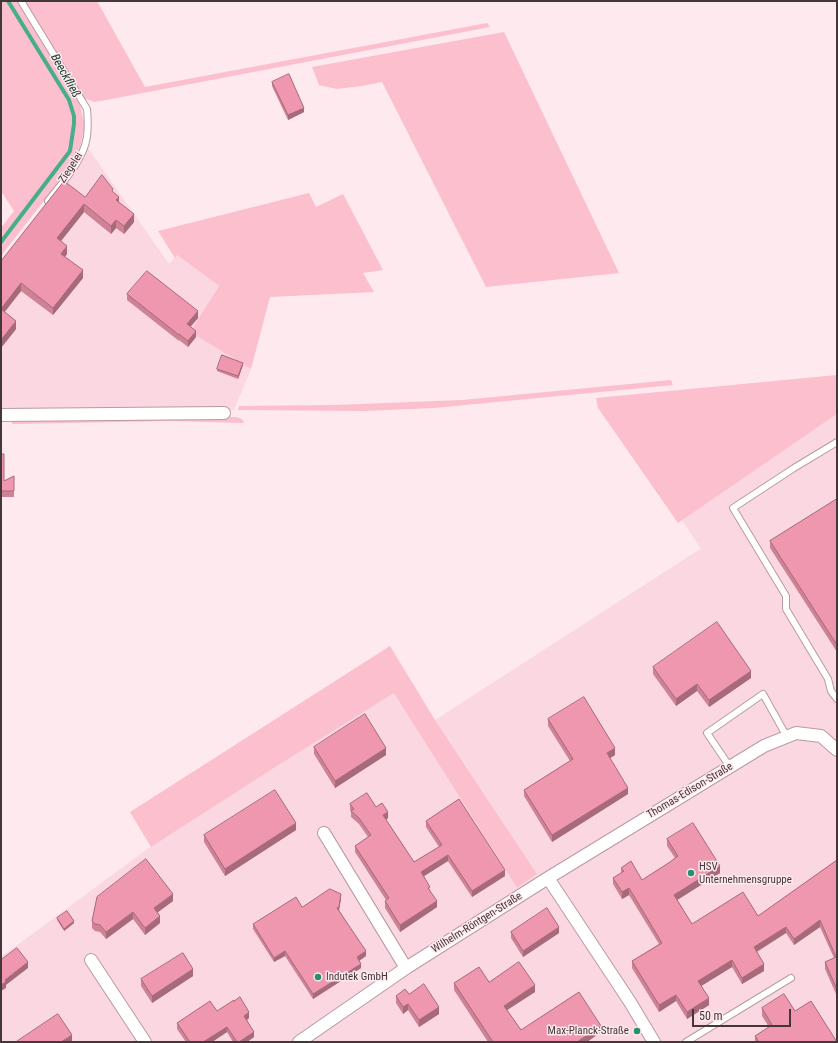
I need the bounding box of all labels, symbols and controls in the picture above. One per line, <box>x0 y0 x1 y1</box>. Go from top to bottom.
water label: Beeckfließ <box>47 52 83 100</box>
street label: Ziegelei <box>56 150 86 186</box>
street label: Thomas-Edison-Straße <box>645 760 735 822</box>
place label: HSV Unternehmensgruppe <box>699 860 792 886</box>
marker: HSV Unternehmensgruppe <box>686 868 696 878</box>
street label: Wilhelm-Röntgen-Straße <box>429 890 525 956</box>
place label: Indutek GmbH <box>326 970 388 984</box>
marker: Indutek GmbH <box>313 972 323 982</box>
scale bar <box>694 1001 793 1027</box>
text: 50 m <box>699 1009 723 1023</box>
place label: Max-Planck-Straße <box>548 1024 629 1038</box>
marker: Max-Planck-Straße <box>632 1026 642 1036</box>

